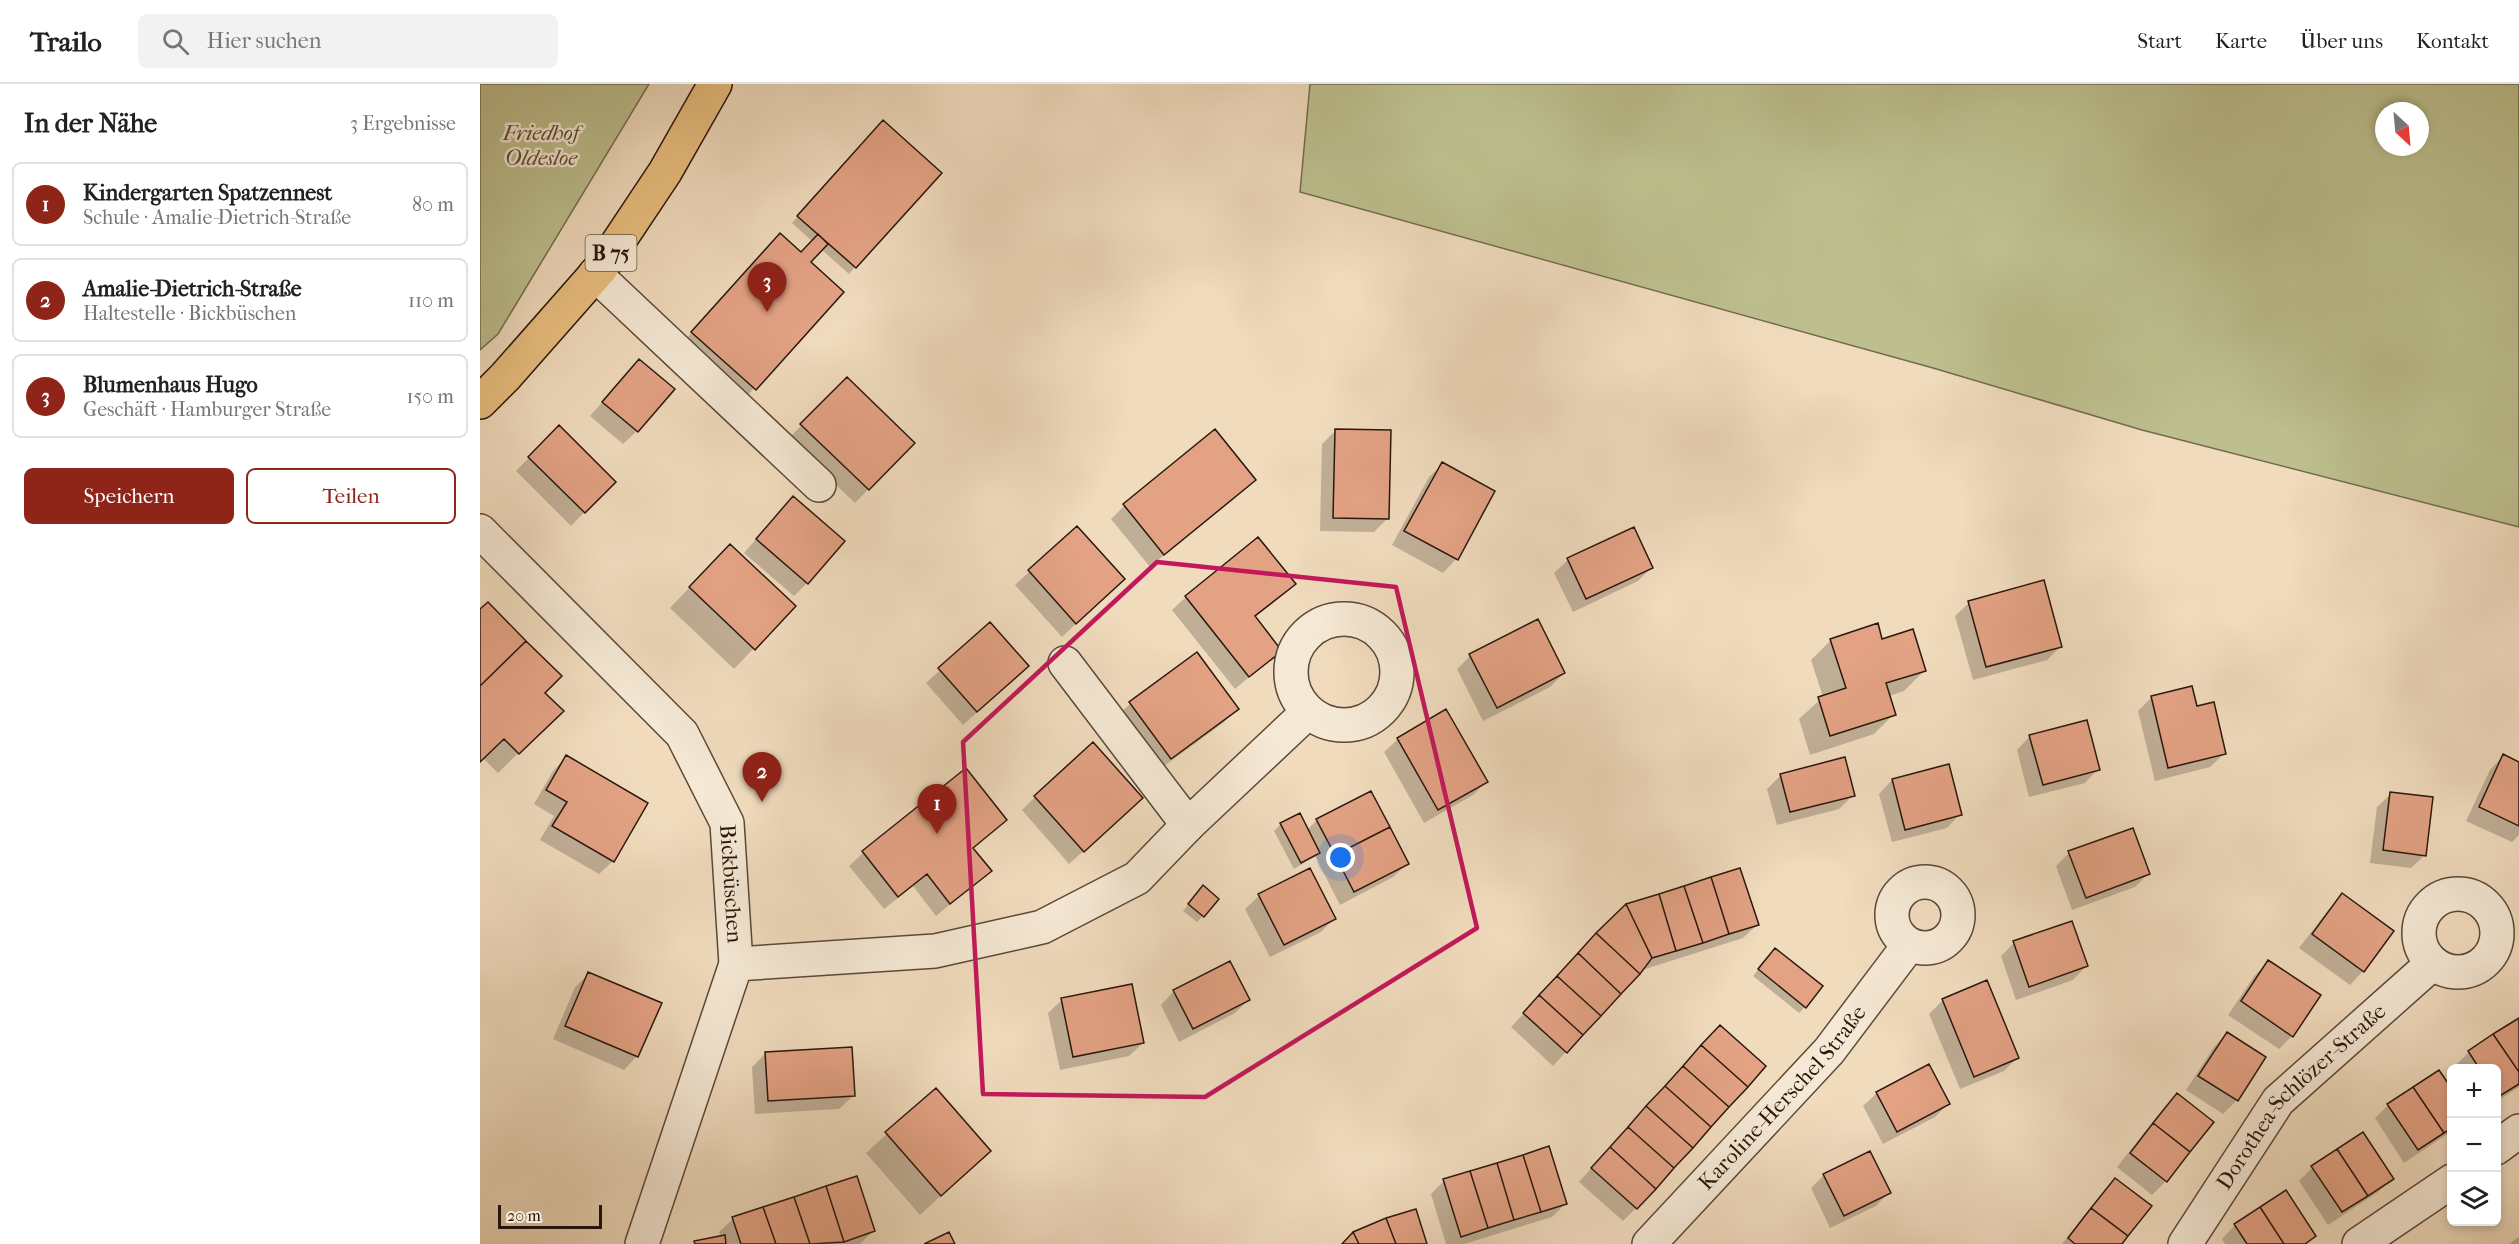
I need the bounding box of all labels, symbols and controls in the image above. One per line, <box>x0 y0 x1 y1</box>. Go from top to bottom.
search box <box>138 14 558 68</box>
text: Trailo <box>30 25 102 58</box>
icon: search <box>159 25 192 58</box>
text: Hier suchen <box>207 28 322 54</box>
text: Start <box>2137 29 2182 53</box>
text: Karte <box>2215 29 2267 53</box>
text: Über uns <box>2300 29 2383 53</box>
text: Kontakt <box>2416 29 2489 53</box>
north arrow <box>2375 102 2429 156</box>
text: In der Nähe <box>24 108 157 139</box>
text: 3 Ergebnisse <box>350 112 456 135</box>
park label: Friedhof Oldesloe <box>502 120 584 171</box>
text: Kindergarten Spatzennest <box>83 180 332 206</box>
text: 1 <box>42 193 49 216</box>
text: 80 m <box>412 193 454 216</box>
text: Schule · Amalie-Dietrich-Straße <box>83 206 351 229</box>
road number: B 75 <box>586 235 636 271</box>
pin: 3 <box>748 262 786 312</box>
text: Amalie-Dietrich-Straße <box>83 276 302 302</box>
text: 2 <box>40 289 51 312</box>
text: 110 m <box>408 289 454 312</box>
text: Haltestelle · Bickbüschen <box>83 302 296 325</box>
text: Blumenhaus Hugo <box>83 372 258 398</box>
text: 3 <box>41 385 50 408</box>
text: 150 m <box>406 385 454 408</box>
text: Geschäft · Hamburger Straße <box>83 398 331 421</box>
button: Speichern <box>24 468 234 524</box>
button: Teilen <box>246 468 456 524</box>
pin: 2 <box>742 752 782 802</box>
pin: 1 <box>918 784 956 834</box>
street label: Bickbüschen <box>714 824 748 944</box>
your location <box>1326 843 1355 872</box>
street label: Dorothea-Schlözer-Straße <box>2211 998 2391 1194</box>
street label: Karoline-Herschel Straße <box>1693 1000 1872 1196</box>
map controls <box>2447 1064 2501 1226</box>
button: + <box>2447 1064 2501 1118</box>
button: − <box>2447 1118 2501 1172</box>
button: layers <box>2447 1172 2501 1226</box>
scale bar <box>498 1202 602 1230</box>
text: 20 m <box>507 1206 541 1225</box>

